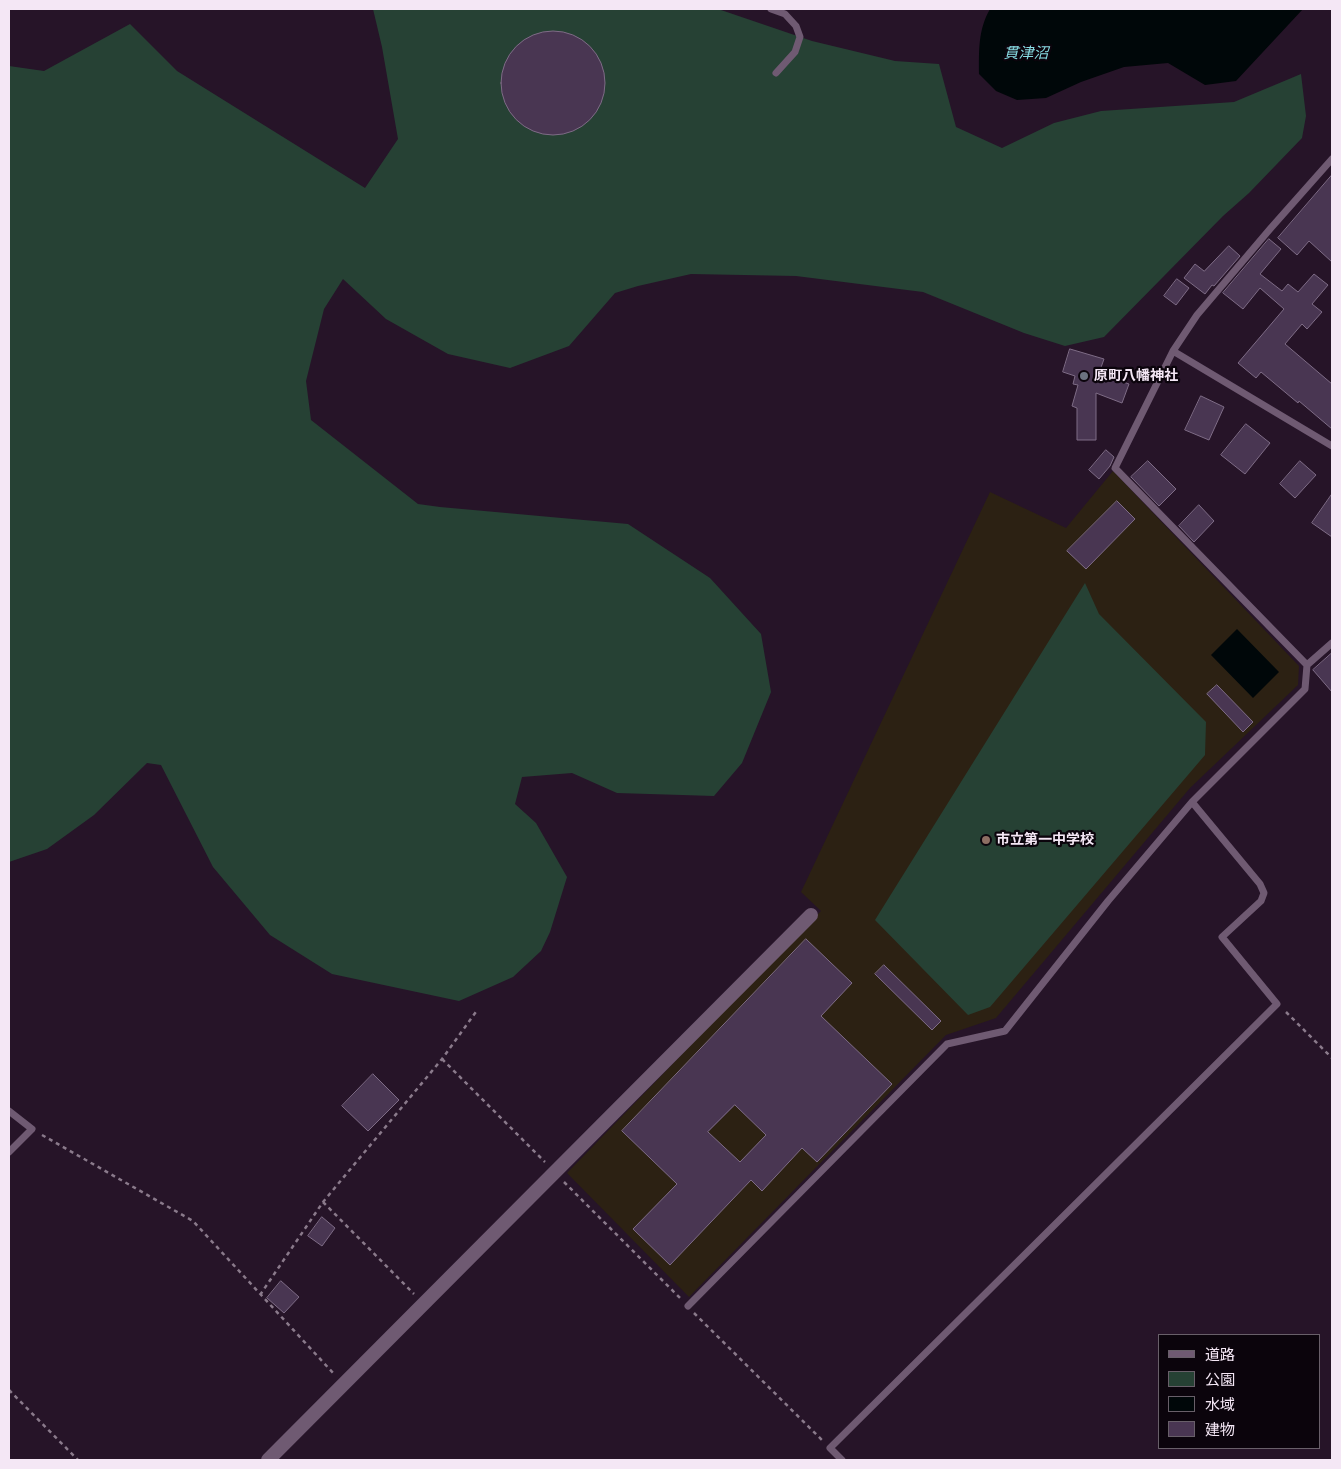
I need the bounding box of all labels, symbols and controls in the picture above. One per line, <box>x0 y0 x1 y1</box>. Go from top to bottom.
water label: 貫津沼 <box>1004 45 1048 63</box>
place label: 原町八幡神社 <box>1094 368 1178 384</box>
marker: 原町八幡神社 <box>1078 370 1090 382</box>
place label: 市立第一中学校 <box>996 832 1094 848</box>
marker: 市立第一中学校 <box>980 834 992 846</box>
legend <box>1158 1334 1321 1449</box>
text: 道路 <box>1205 1346 1235 1364</box>
text: 公園 <box>1205 1371 1235 1389</box>
text: 水域 <box>1205 1396 1235 1414</box>
text: 建物 <box>1205 1421 1235 1439</box>

